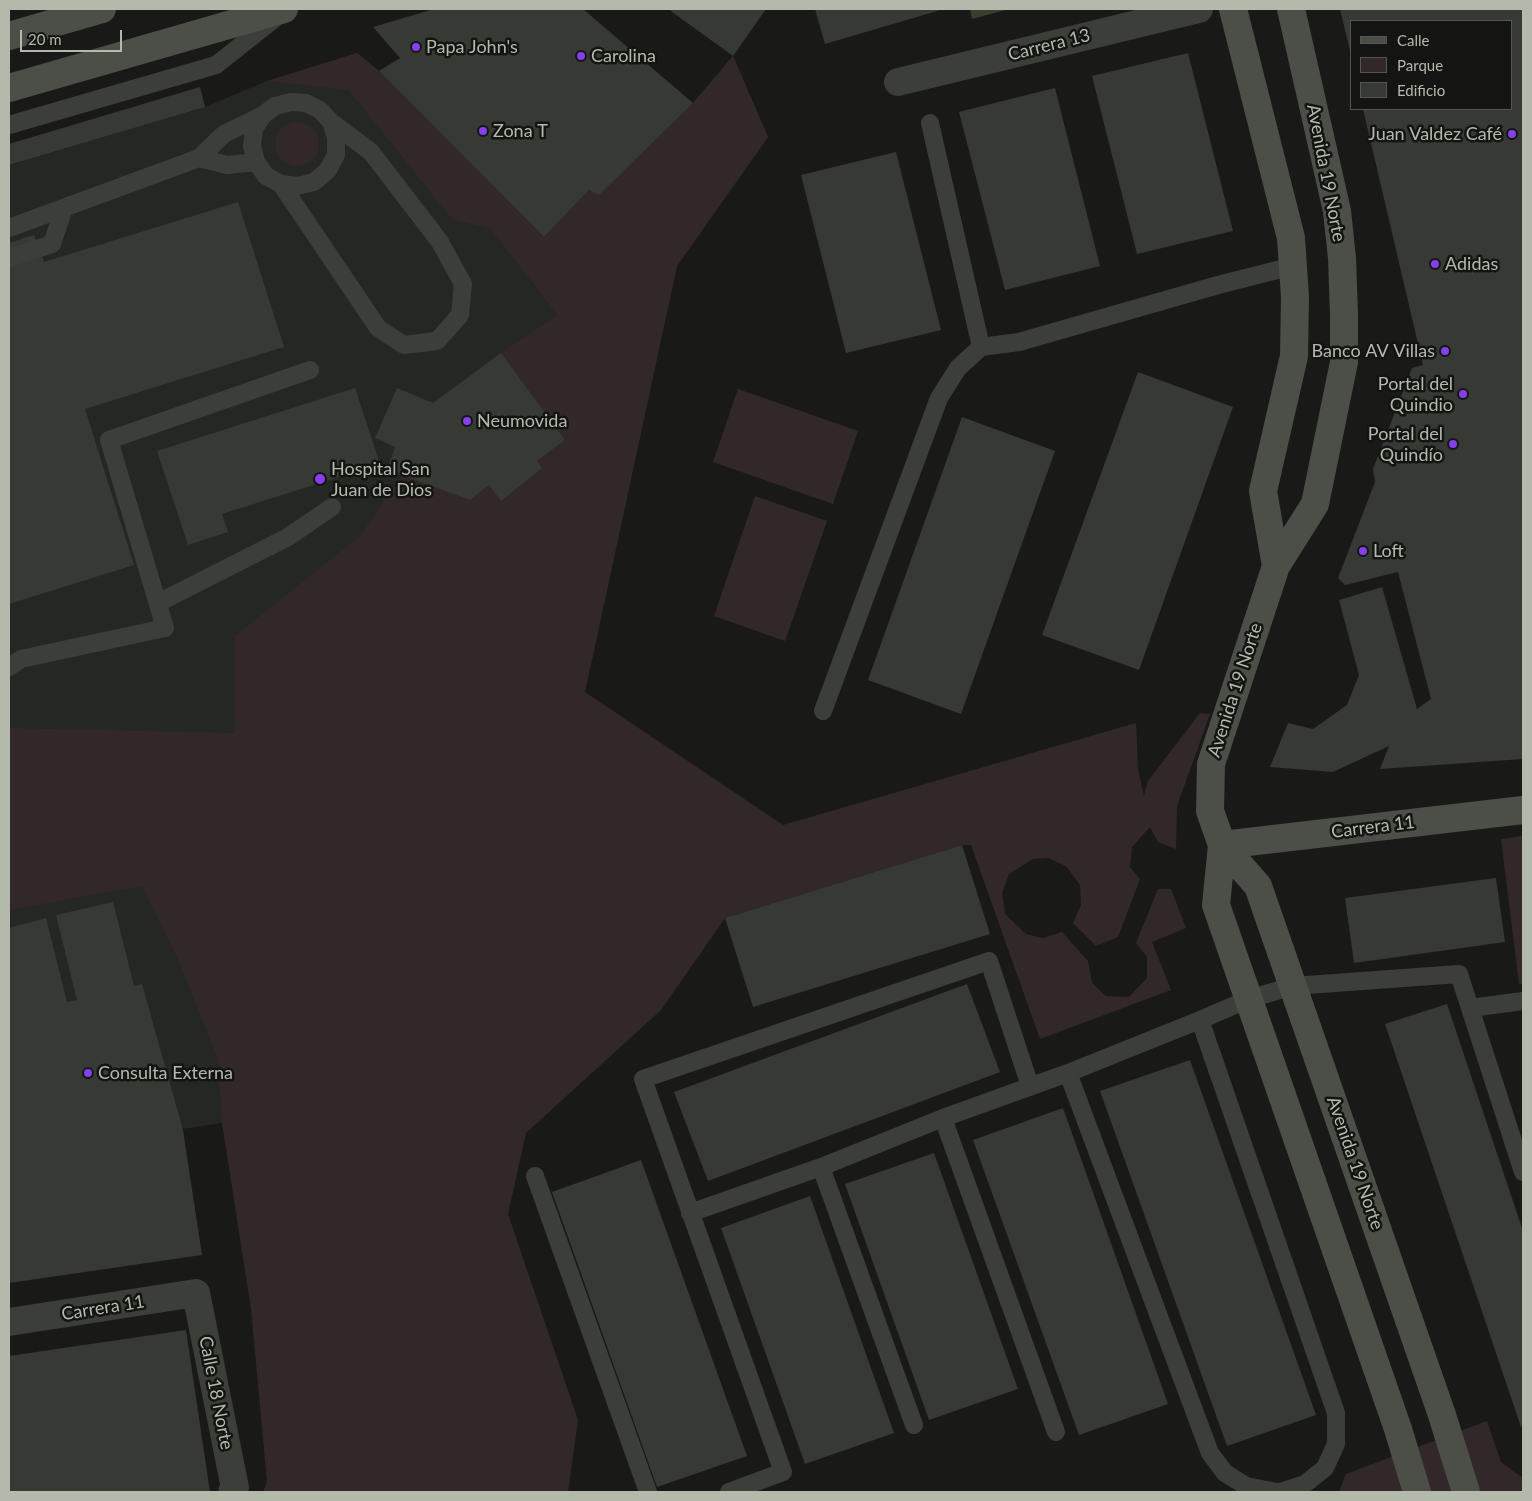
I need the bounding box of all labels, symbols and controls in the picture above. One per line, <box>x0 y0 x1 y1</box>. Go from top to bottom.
scale bar <box>22 20 125 52</box>
legend <box>1350 20 1512 110</box>
street label: Carrera 13 <box>1006 24 1092 66</box>
text: 20 m <box>28 30 62 48</box>
text: Calle <box>1397 31 1429 49</box>
place label: Papa John's <box>426 36 518 58</box>
marker: Papa John's <box>410 41 422 53</box>
place label: Carolina <box>591 45 656 67</box>
marker: Carolina <box>575 50 587 62</box>
text: Parque <box>1397 56 1443 74</box>
text: Edificio <box>1397 81 1445 99</box>
street label: Avenida 19 Norte <box>1302 102 1350 244</box>
place label: Zona T <box>493 120 548 142</box>
place label: Juan Valdez Café <box>1368 123 1502 145</box>
marker: Zona T <box>477 125 489 137</box>
marker: Juan Valdez Café <box>1506 128 1518 140</box>
place label: Adidas <box>1445 253 1498 275</box>
marker: Adidas <box>1429 258 1441 270</box>
place label: Banco AV Villas <box>1312 340 1435 362</box>
marker: Banco AV Villas <box>1439 345 1451 357</box>
place label: Portal del Quindio <box>1378 373 1453 416</box>
marker: Portal del Quindio <box>1457 388 1469 400</box>
place label: Neumovida <box>477 410 567 432</box>
marker: Neumovida <box>461 415 473 427</box>
place label: Portal del Quindío <box>1368 423 1443 466</box>
marker: Portal del Quindío <box>1447 438 1459 450</box>
place label: Hospital San Juan de Dios <box>331 458 432 500</box>
marker: Hospital San Juan de Dios <box>313 472 327 486</box>
place label: Loft <box>1373 540 1404 562</box>
marker: Loft <box>1357 545 1369 557</box>
street label: Avenida 19 Norte <box>1203 620 1267 760</box>
street label: Carrera 11 <box>1330 811 1416 843</box>
place label: Consulta Externa <box>98 1062 233 1084</box>
marker: Consulta Externa <box>82 1067 94 1079</box>
street label: Avenida 19 Norte <box>1322 1093 1388 1233</box>
street label: Carrera 11 <box>60 1291 146 1325</box>
street label: Calle 18 Norte <box>194 1334 238 1452</box>

